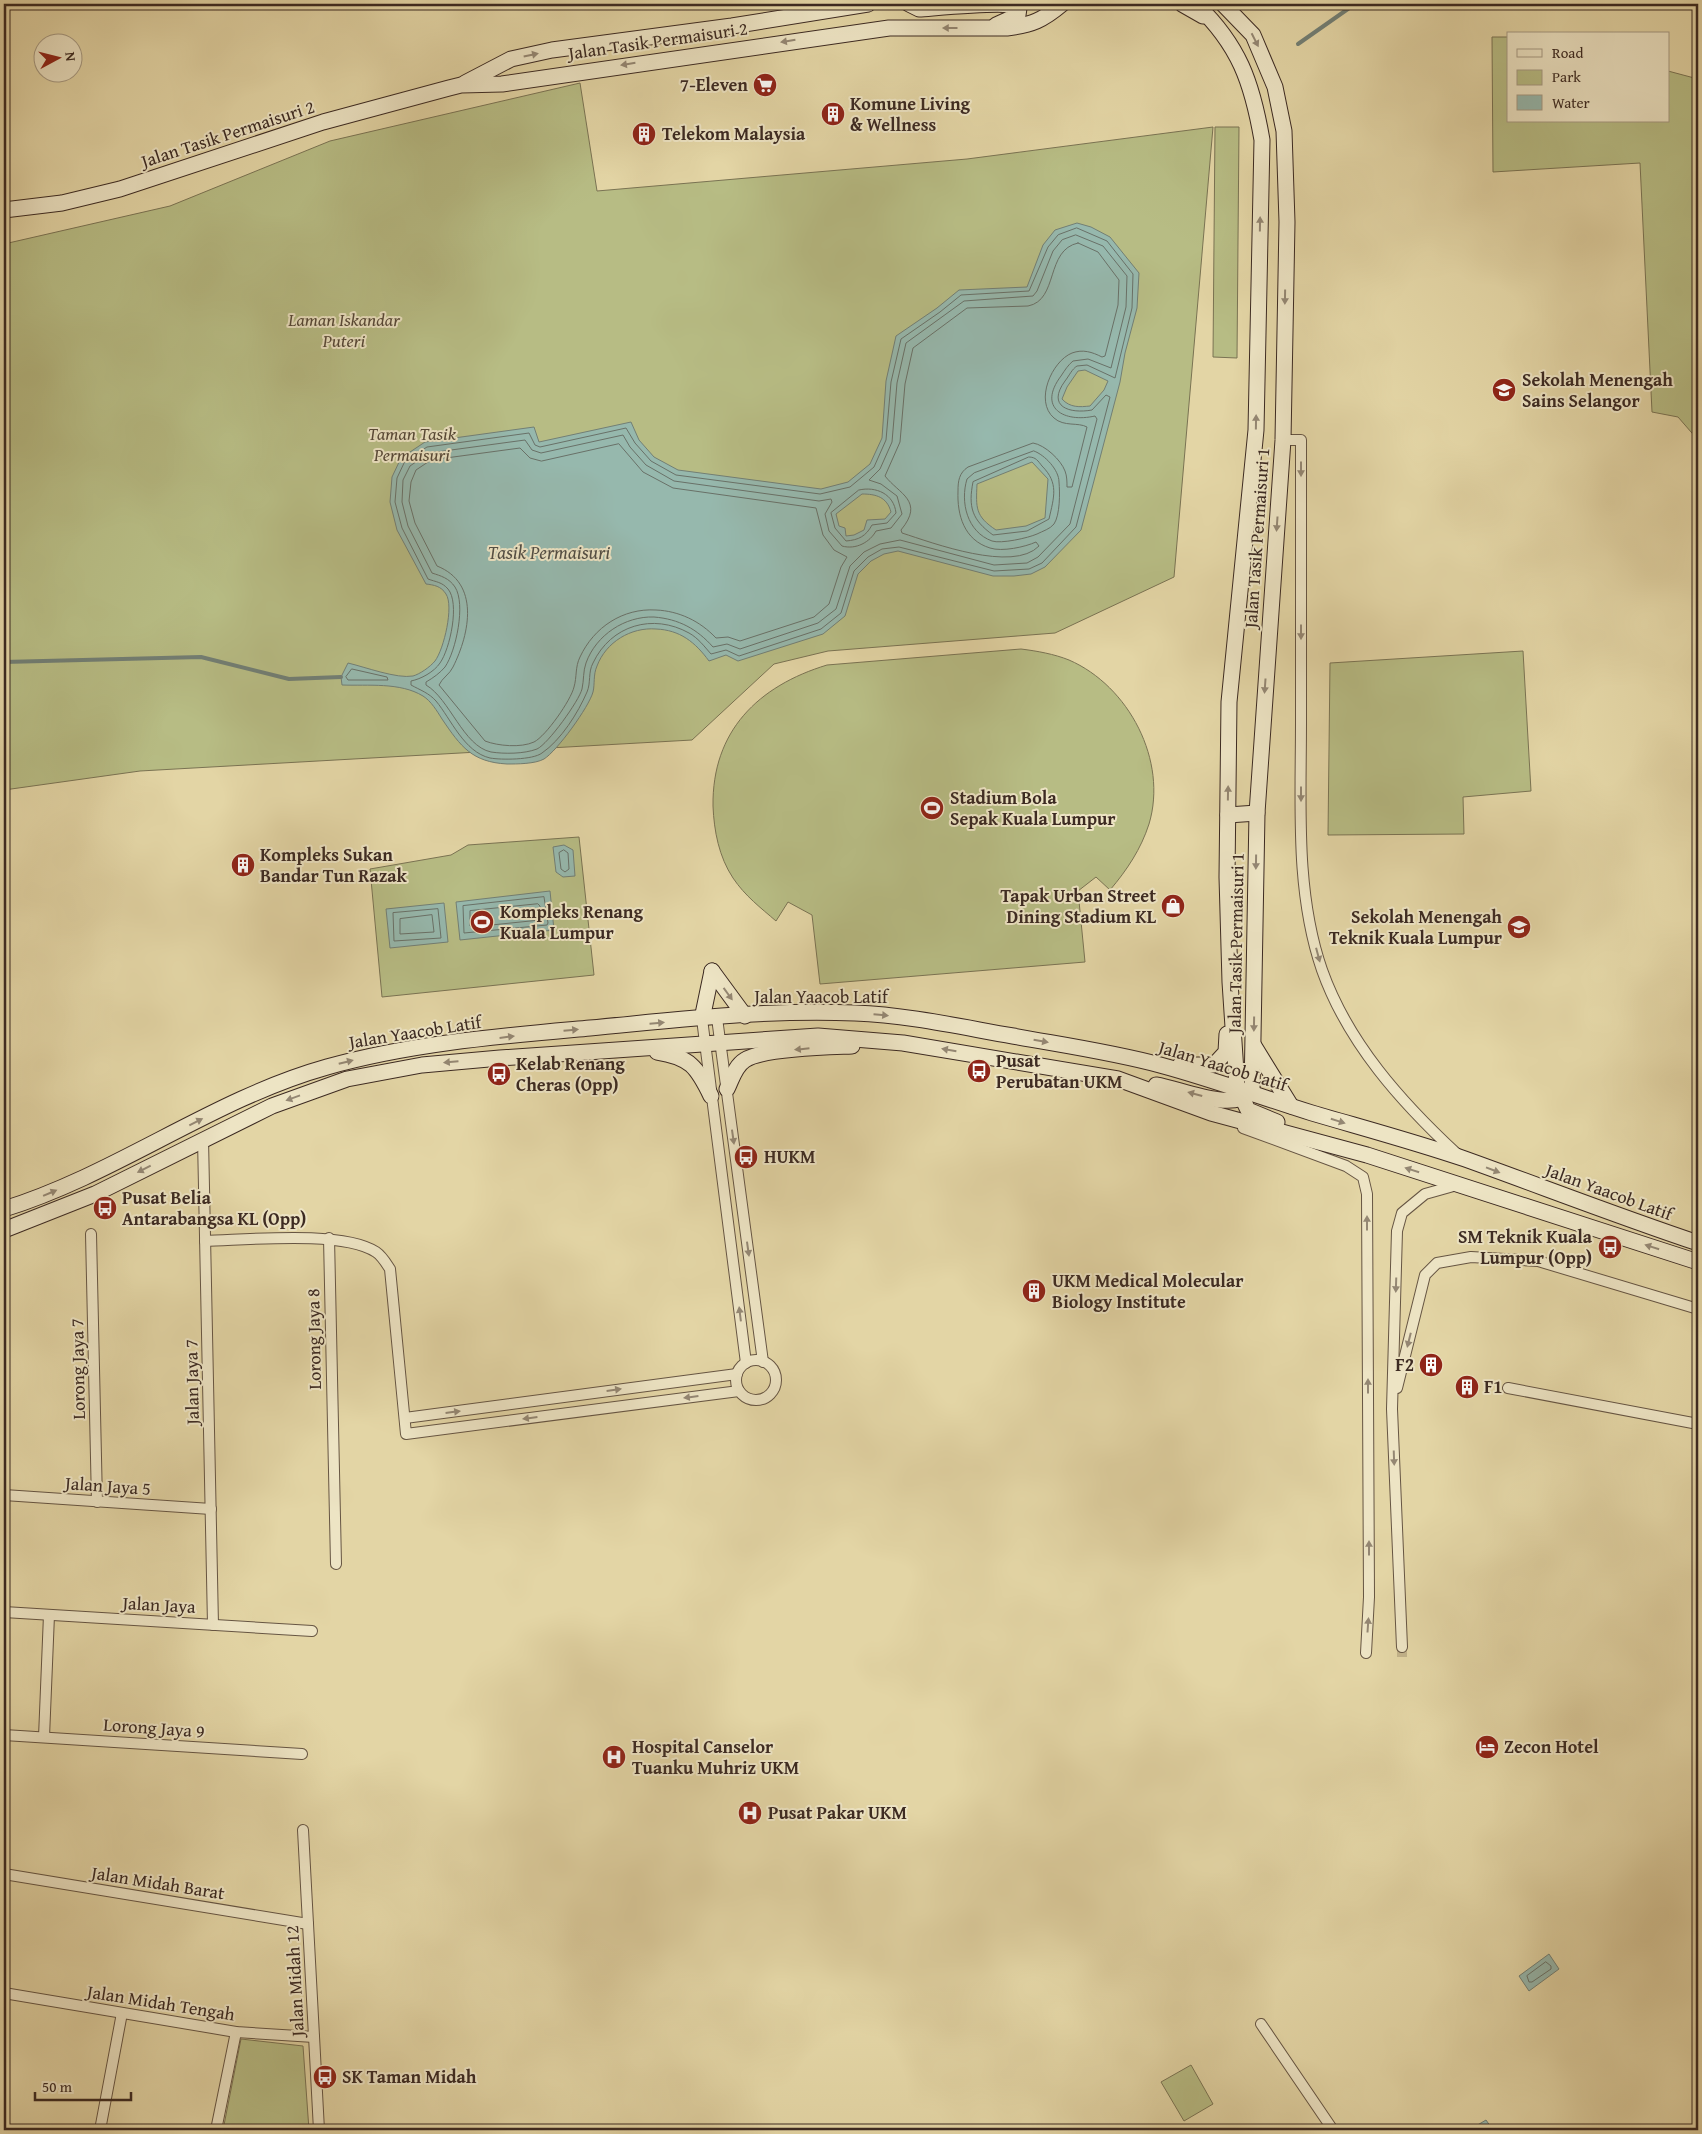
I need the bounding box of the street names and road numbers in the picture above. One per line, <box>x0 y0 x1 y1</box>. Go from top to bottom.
street label: Jalan Tasik Permaisuri 2 <box>565 15 749 67</box>
street label: Jalan Tasik Permaisuri 2 <box>136 93 318 175</box>
street label: Jalan Tasik Permaisuri 1 <box>1237 447 1276 631</box>
street label: Jalan Tasik Permaisuri 1 <box>1220 852 1251 1036</box>
street label: Jalan Yaacob Latif <box>752 983 890 1010</box>
street label: Jalan Yaacob Latif <box>345 1007 485 1056</box>
street label: Jalan Yaacob Latif <box>1153 1033 1293 1099</box>
street label: Jalan Yaacob Latif <box>1540 1155 1679 1228</box>
street label: Lorong Jaya 8 <box>299 1288 328 1390</box>
street label: Lorong Jaya 7 <box>63 1318 92 1420</box>
street label: Jalan Jaya 7 <box>177 1339 206 1427</box>
street label: Jalan Jaya 5 <box>62 1469 152 1502</box>
street label: Jalan Jaya <box>120 1589 197 1620</box>
street label: Lorong Jaya 9 <box>103 1710 206 1745</box>
street label: Jalan Midah Barat <box>88 1858 227 1906</box>
street label: Jalan Midah 12 <box>278 1925 311 2039</box>
street label: Jalan Midah Tengah <box>83 1977 237 2028</box>

